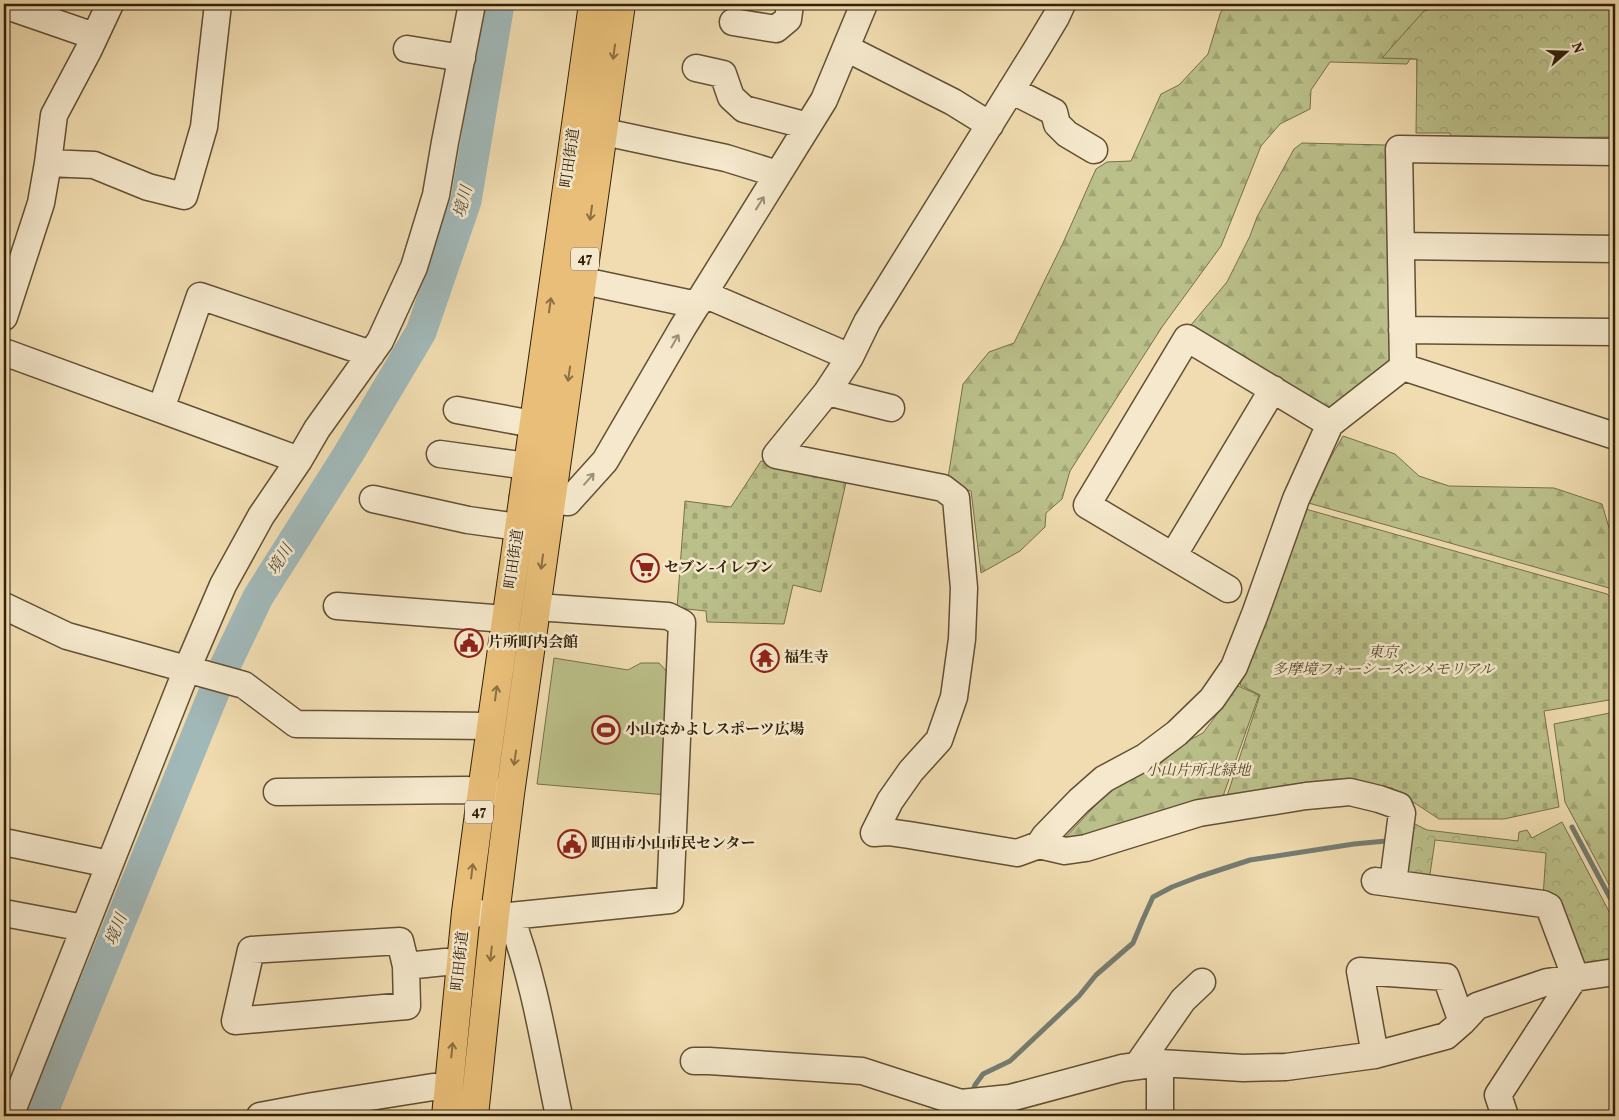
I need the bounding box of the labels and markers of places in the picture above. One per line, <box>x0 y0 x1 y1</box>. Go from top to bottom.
supermarket icon: セブン-イレブン <box>630 553 660 583</box>
place label: セブン-イレブン <box>664 558 774 579</box>
public building icon: 片所町内会館 <box>454 628 484 658</box>
place label: 片所町内会館 <box>488 633 578 654</box>
temple icon: 福生寺 <box>750 643 780 673</box>
place label: 福生寺 <box>784 648 829 669</box>
sports icon: 小山なかよしスポーツ広場 <box>591 715 621 745</box>
place label: 小山なかよしスポーツ広場 <box>625 720 804 741</box>
public building icon: 町田市小山市民センター <box>557 829 587 859</box>
place label: 町田市小山市民センター <box>591 834 755 855</box>

